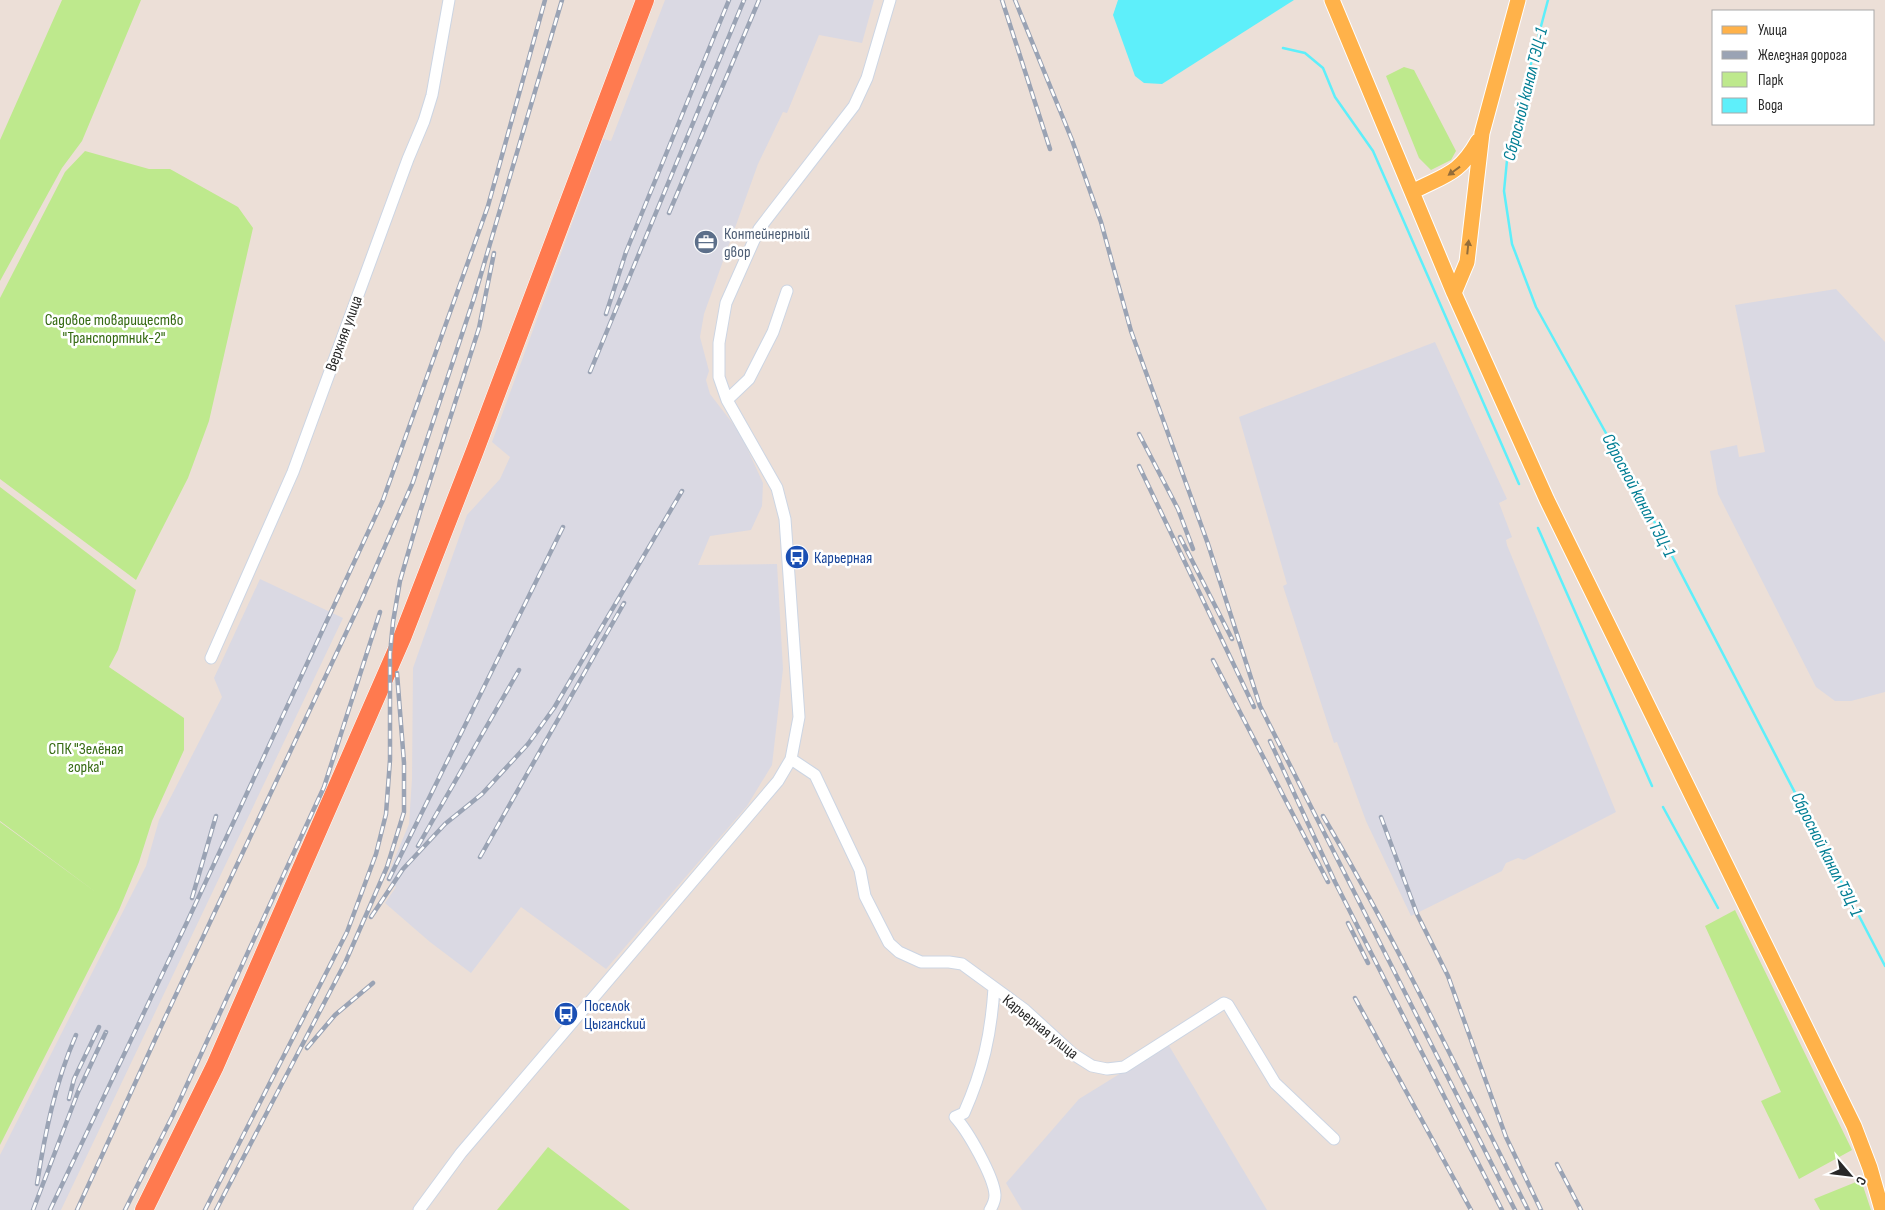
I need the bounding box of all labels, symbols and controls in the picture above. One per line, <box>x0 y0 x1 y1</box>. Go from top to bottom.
legend <box>1712 10 1875 125</box>
text: Улица <box>1758 21 1787 40</box>
water label: Сбросной канал ТЭЦ-1 <box>1499 25 1552 163</box>
text: Железная дорога <box>1758 46 1847 65</box>
text: Парк <box>1758 71 1784 90</box>
text: Вода <box>1758 96 1783 115</box>
one-way arrow <box>1447 166 1461 176</box>
place label: Контейнерный двор <box>724 225 810 262</box>
office icon: Контейнерный двор <box>693 229 719 255</box>
one-way arrow <box>1464 238 1472 254</box>
street label: Верхняя улица <box>322 293 367 374</box>
park label: Садовое товарищество "Транспортник-2" <box>45 311 183 348</box>
water label: Сбросной канал ТЭЦ-1 <box>1597 430 1680 560</box>
bus stop icon: Карьерная <box>784 544 810 570</box>
place label: Карьерная <box>814 549 872 568</box>
park label: СПК "Зелёная горка" <box>49 740 123 777</box>
water label: Сбросной канал ТЭЦ-1 <box>1786 789 1867 920</box>
street label: Карьерная улица <box>998 991 1082 1063</box>
place label: Поселок Цыганский <box>584 997 646 1034</box>
bus stop icon: Поселок Цыганский <box>553 1001 579 1027</box>
north arrow <box>1825 1150 1875 1200</box>
text: С <box>1852 1174 1870 1188</box>

